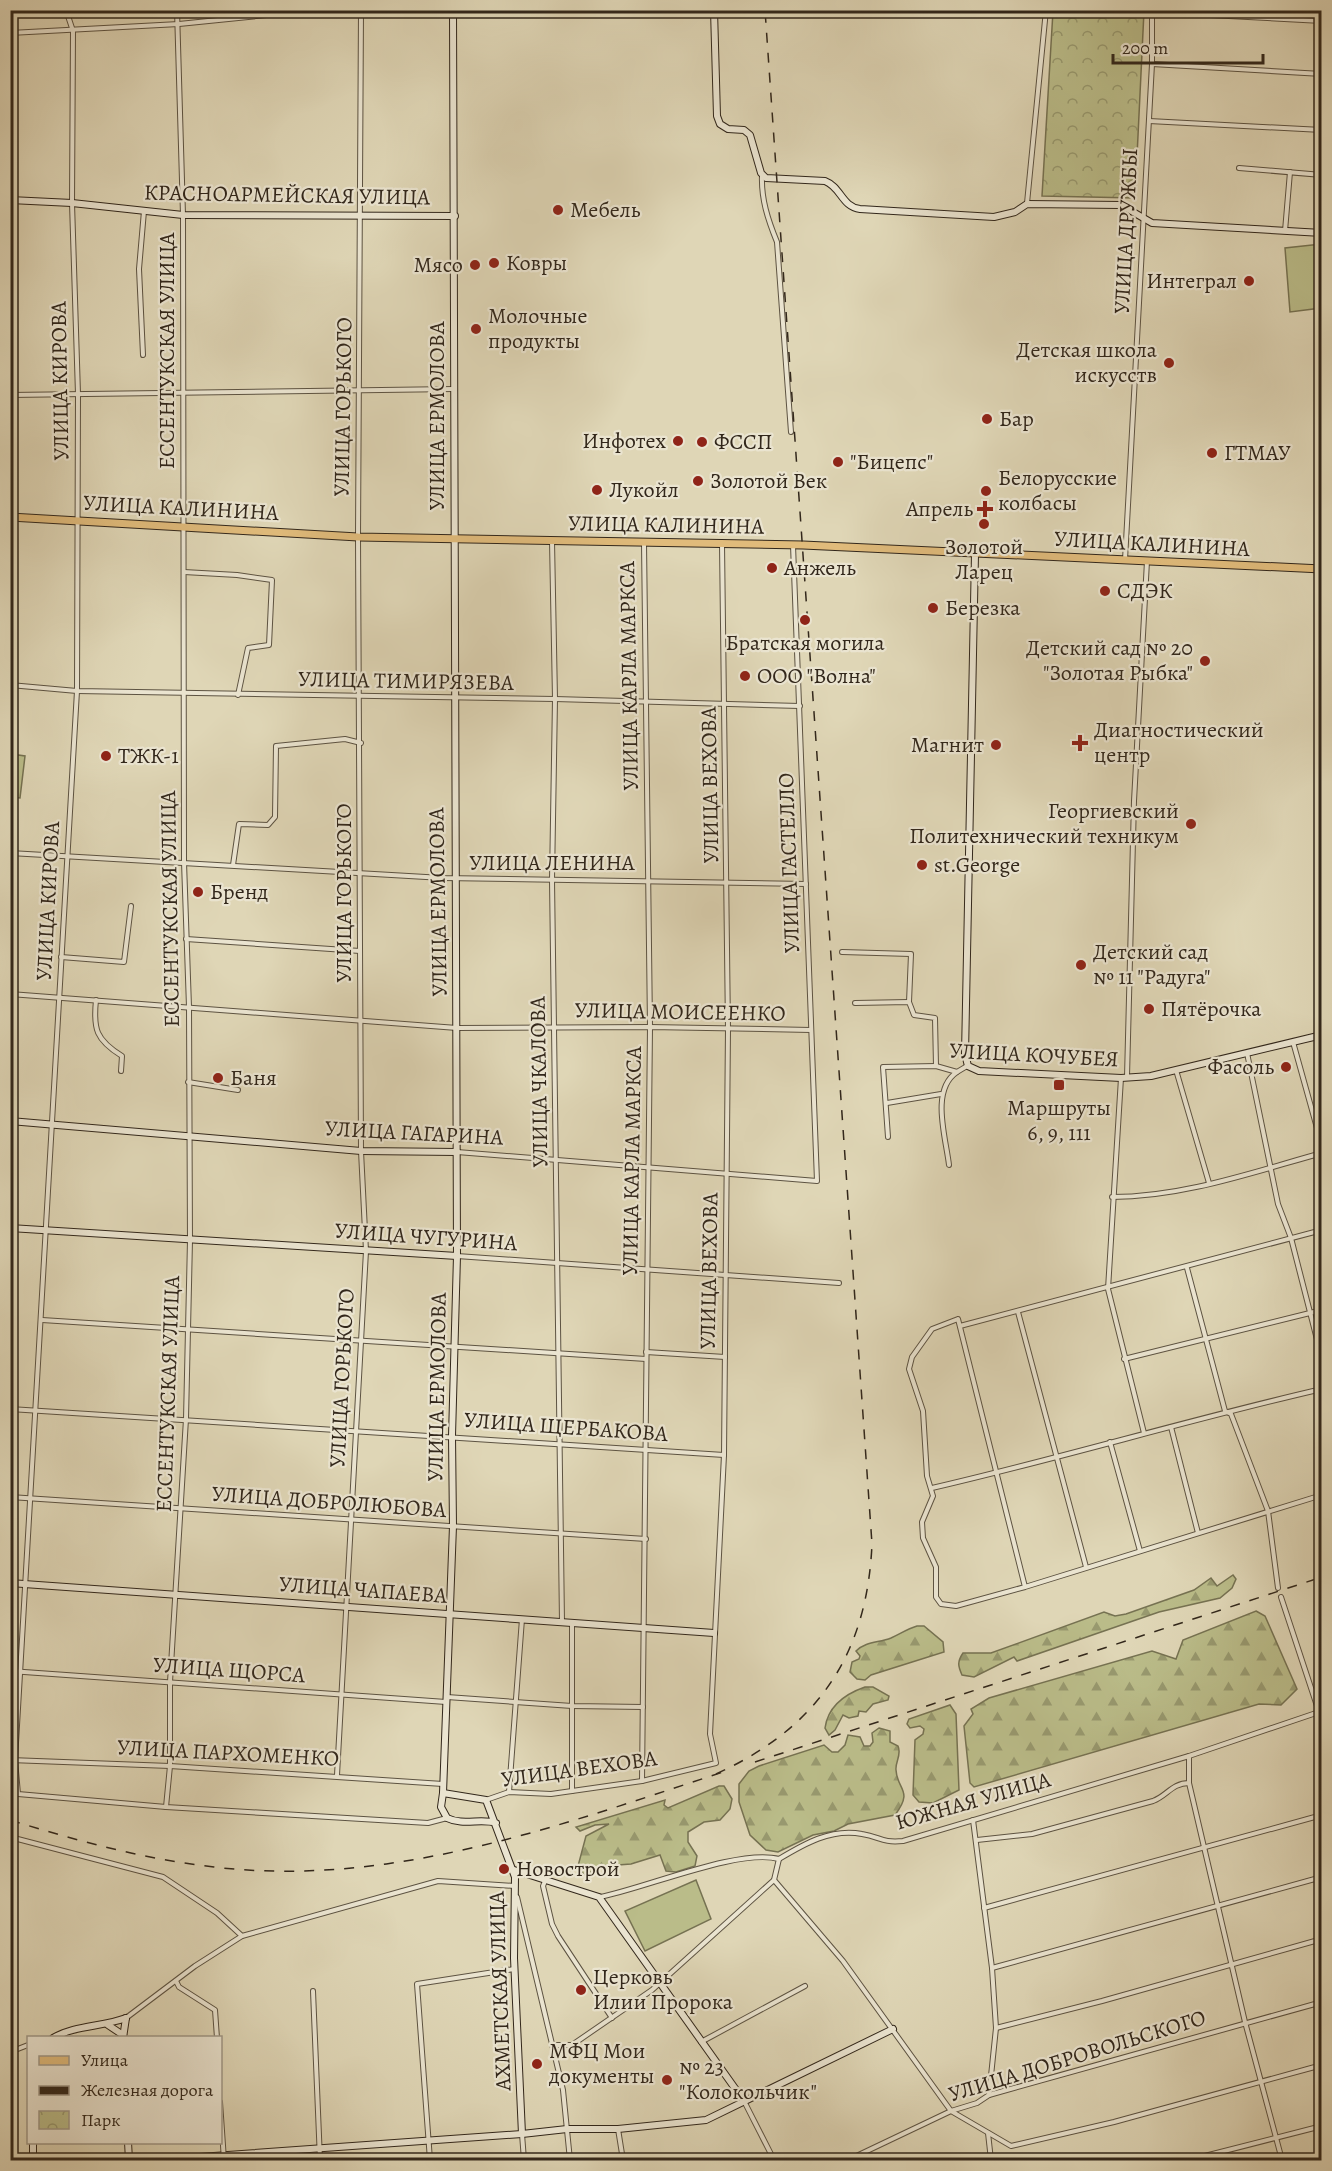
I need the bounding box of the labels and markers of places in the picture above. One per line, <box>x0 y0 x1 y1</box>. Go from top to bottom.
place label: Мебель <box>570 195 641 225</box>
marker: Мебель <box>551 203 565 217</box>
place label: Ковры <box>506 248 567 278</box>
place label: Мясо <box>413 250 463 280</box>
marker: Ковры <box>487 256 501 270</box>
marker: Мясо <box>468 258 482 272</box>
place label: Интеграл <box>1146 266 1237 296</box>
marker: Интеграл <box>1242 274 1256 288</box>
place label: Молочные продукты <box>488 301 587 356</box>
marker: Молочные продукты <box>469 322 483 336</box>
place label: Детская школа искусств <box>1016 335 1158 390</box>
marker: Детская школа искусств <box>1162 356 1176 370</box>
place label: Бар <box>999 404 1034 434</box>
marker: Бар <box>980 412 994 426</box>
place label: Инфотех <box>582 426 666 456</box>
place label: ФССП <box>714 427 772 457</box>
marker: Инфотех <box>671 434 685 448</box>
marker: ФССП <box>695 435 709 449</box>
place label: ГТМАУ <box>1224 438 1291 468</box>
marker: ГТМАУ <box>1205 446 1219 460</box>
place label: "Бицепс" <box>850 447 933 477</box>
marker: "Бицепс" <box>831 455 845 469</box>
place label: Белорусские колбасы <box>998 463 1117 518</box>
place label: Золотой Век <box>710 466 827 496</box>
marker: Золотой Век <box>691 474 705 488</box>
place label: Лукойл <box>609 475 679 505</box>
marker: Лукойл <box>590 483 604 497</box>
marker: Белорусские колбасы <box>979 484 993 498</box>
place label: Апрель <box>905 494 973 524</box>
marker: Апрель <box>978 502 992 516</box>
marker: Золотой Ларец <box>977 517 991 531</box>
place label: Золотой Ларец <box>945 532 1023 587</box>
place label: Анжель <box>783 553 856 583</box>
marker: Анжель <box>765 561 779 575</box>
place label: СДЭК <box>1117 576 1172 606</box>
marker: СДЭК <box>1098 584 1112 598</box>
place label: Березка <box>945 593 1021 623</box>
marker: Березка <box>926 601 940 615</box>
marker: Братская могила <box>798 613 812 627</box>
place label: Братская могила <box>725 628 885 658</box>
place label: Детский сад № 20 "Золотая Рыбка" <box>1026 633 1193 688</box>
marker: Детский сад № 20 "Золотая Рыбка" <box>1198 654 1212 668</box>
place label: ООО "Волна" <box>757 661 876 691</box>
marker: ООО "Волна" <box>738 669 752 683</box>
place label: Диагностический центр <box>1094 715 1264 770</box>
place label: Магнит <box>911 730 984 760</box>
marker: Диагностический центр <box>1071 734 1089 752</box>
marker: Магнит <box>989 738 1003 752</box>
place label: ТЖК-1 <box>118 741 179 771</box>
marker: ТЖК-1 <box>99 749 113 763</box>
place label: Георгиевский Политехнический техникум <box>909 796 1179 851</box>
marker: Георгиевский Политехнический техникум <box>1184 817 1198 831</box>
place label: st.George <box>934 850 1020 880</box>
marker: st.George <box>915 858 929 872</box>
place label: Бренд <box>210 877 269 907</box>
marker: Бренд <box>191 885 205 899</box>
place label: Детский сад № 11 "Радуга" <box>1093 937 1211 992</box>
marker: Детский сад № 11 "Радуга" <box>1074 958 1088 972</box>
place label: Пятёрочка <box>1161 994 1262 1024</box>
marker: Пятёрочка <box>1142 1002 1156 1016</box>
place label: Фасоль <box>1207 1052 1274 1082</box>
marker: Фасоль <box>1279 1060 1293 1074</box>
place label: Баня <box>230 1063 277 1093</box>
marker: Баня <box>211 1071 225 1085</box>
marker: Маршруты 6, 9, 111 <box>1052 1078 1066 1092</box>
place label: Маршруты 6, 9, 111 <box>1007 1093 1111 1148</box>
place label: Новострой <box>516 1854 620 1884</box>
marker: Новострой <box>497 1862 511 1876</box>
place label: Церковь Илии Пророка <box>593 1962 734 2017</box>
marker: Церковь Илии Пророка <box>574 1983 588 1997</box>
place label: МФЦ Мои документы <box>548 2036 654 2091</box>
place label: № 23 "Колокольчик" <box>679 2052 817 2107</box>
marker: МФЦ Мои документы <box>530 2057 544 2071</box>
marker: № 23 "Колокольчик" <box>660 2073 674 2087</box>

